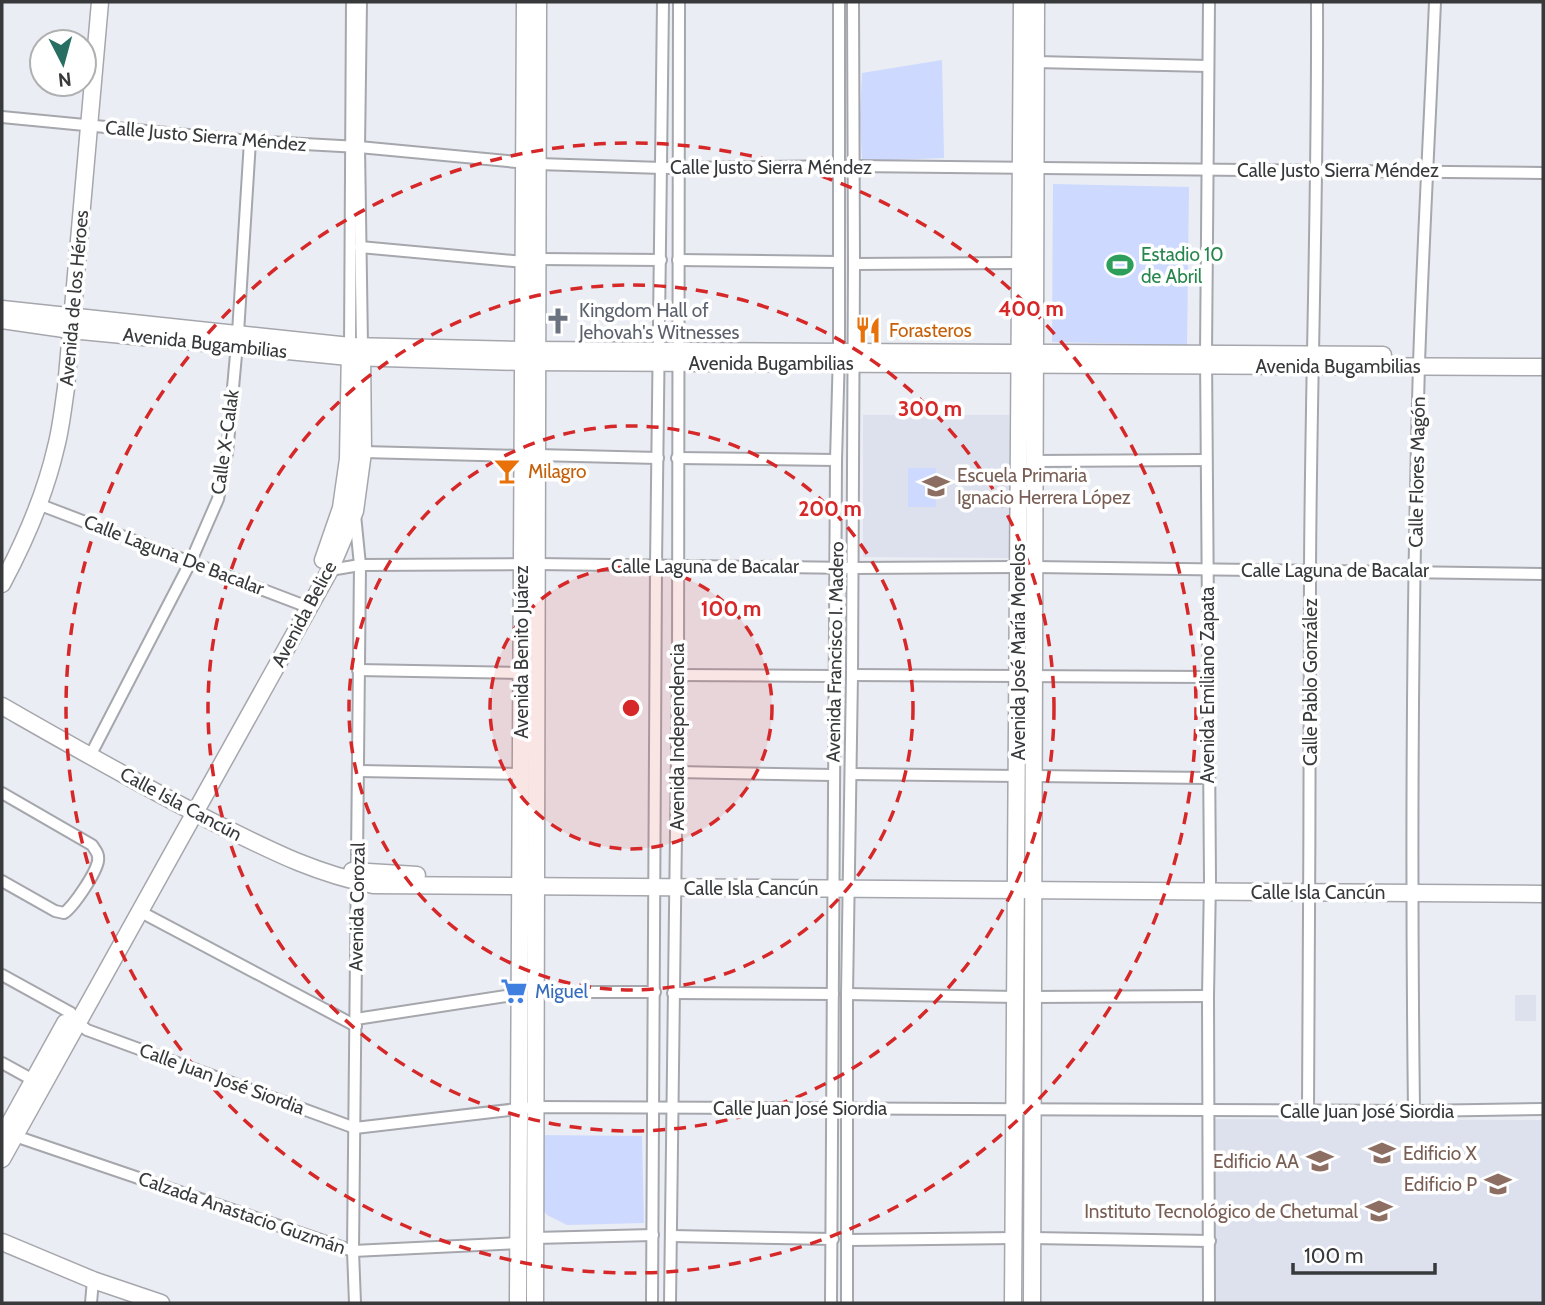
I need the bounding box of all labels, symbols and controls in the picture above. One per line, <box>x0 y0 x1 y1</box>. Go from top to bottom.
north arrow <box>28 28 98 98</box>
text: N <box>57 67 73 92</box>
street label: Calle Justo Sierra Méndez <box>104 116 308 156</box>
street label: Calle Justo Sierra Méndez <box>670 156 872 179</box>
street label: Calle Justo Sierra Méndez <box>1237 159 1439 182</box>
street label: Avenida de los Héroes <box>55 209 93 387</box>
place label: Estadio 10 de Abril <box>1141 243 1224 288</box>
sports icon: Estadio 10 de Abril <box>1105 250 1135 280</box>
text: 400 m <box>998 296 1064 321</box>
place label: Kingdom Hall of Jehovah's Witnesses <box>578 299 739 344</box>
church icon: Kingdom Hall of Jehovah's Witnesses <box>543 306 573 336</box>
restaurant icon: Forasteros <box>853 315 883 345</box>
place label: Forasteros <box>889 319 972 342</box>
street label: Avenida Bugambilias <box>122 323 288 363</box>
street label: Avenida Bugambilias <box>688 352 854 375</box>
street label: Avenida Bugambilias <box>1255 355 1421 378</box>
street label: Calle X-Calak <box>206 388 244 496</box>
text: 300 m <box>898 396 962 421</box>
street label: Calle Flores Magón <box>1404 396 1430 548</box>
bar icon: Milagro <box>492 456 522 486</box>
place label: Milagro <box>528 460 587 483</box>
place label: Escuela Primaria Ignacio Herrera López <box>957 464 1131 509</box>
school or university icon: Escuela Primaria Ignacio Herrera López <box>921 471 951 501</box>
text: 200 m <box>798 496 862 521</box>
street label: Calle Laguna De Bacalar <box>81 510 267 600</box>
street label: Avenida Francisco I. Madero <box>822 541 848 763</box>
street label: Avenida José María Morelos <box>1007 543 1030 761</box>
street label: Calle Laguna de Bacalar <box>611 555 799 578</box>
street label: Avenida Belice <box>267 557 342 671</box>
street label: Calle Laguna de Bacalar <box>1241 559 1429 582</box>
street label: Avenida Benito Juárez <box>510 565 533 739</box>
street label: Avenida Emiliano Zapata <box>1196 587 1219 783</box>
text: 100 m <box>701 596 761 621</box>
street label: Calle Pablo González <box>1299 598 1322 766</box>
street label: Avenida Independencia <box>666 643 689 831</box>
centre of rings <box>619 696 643 720</box>
street label: Calle Isla Cancún <box>116 762 246 846</box>
street label: Avenida Corozal <box>344 842 370 972</box>
street label: Calle Isla Cancún <box>684 877 818 900</box>
street label: Calle Isla Cancún <box>1251 881 1385 904</box>
supermarket icon: Miguel <box>499 976 529 1006</box>
place label: Miguel <box>535 980 588 1003</box>
street label: Calle Juan José Siordia <box>136 1038 308 1120</box>
street label: Calle Juan José Siordia <box>713 1097 887 1120</box>
street label: Calle Juan José Siordia <box>1280 1100 1454 1123</box>
school or university icon: Edificio X <box>1367 1138 1397 1168</box>
place label: Edificio X <box>1403 1142 1477 1165</box>
school or university icon: Edificio AA <box>1305 1146 1335 1176</box>
place label: Edificio AA <box>1213 1150 1299 1173</box>
street label: Calzada Anastacio Guzmán <box>135 1167 349 1259</box>
school or university icon: Edificio P <box>1483 1169 1513 1199</box>
place label: Edificio P <box>1404 1173 1477 1196</box>
school or university icon: Instituto Tecnológico de Chetumal <box>1364 1196 1394 1226</box>
place label: Instituto Tecnológico de Chetumal <box>1084 1200 1359 1223</box>
scale bar <box>1293 1232 1435 1276</box>
text: 100 m <box>1304 1243 1363 1268</box>

